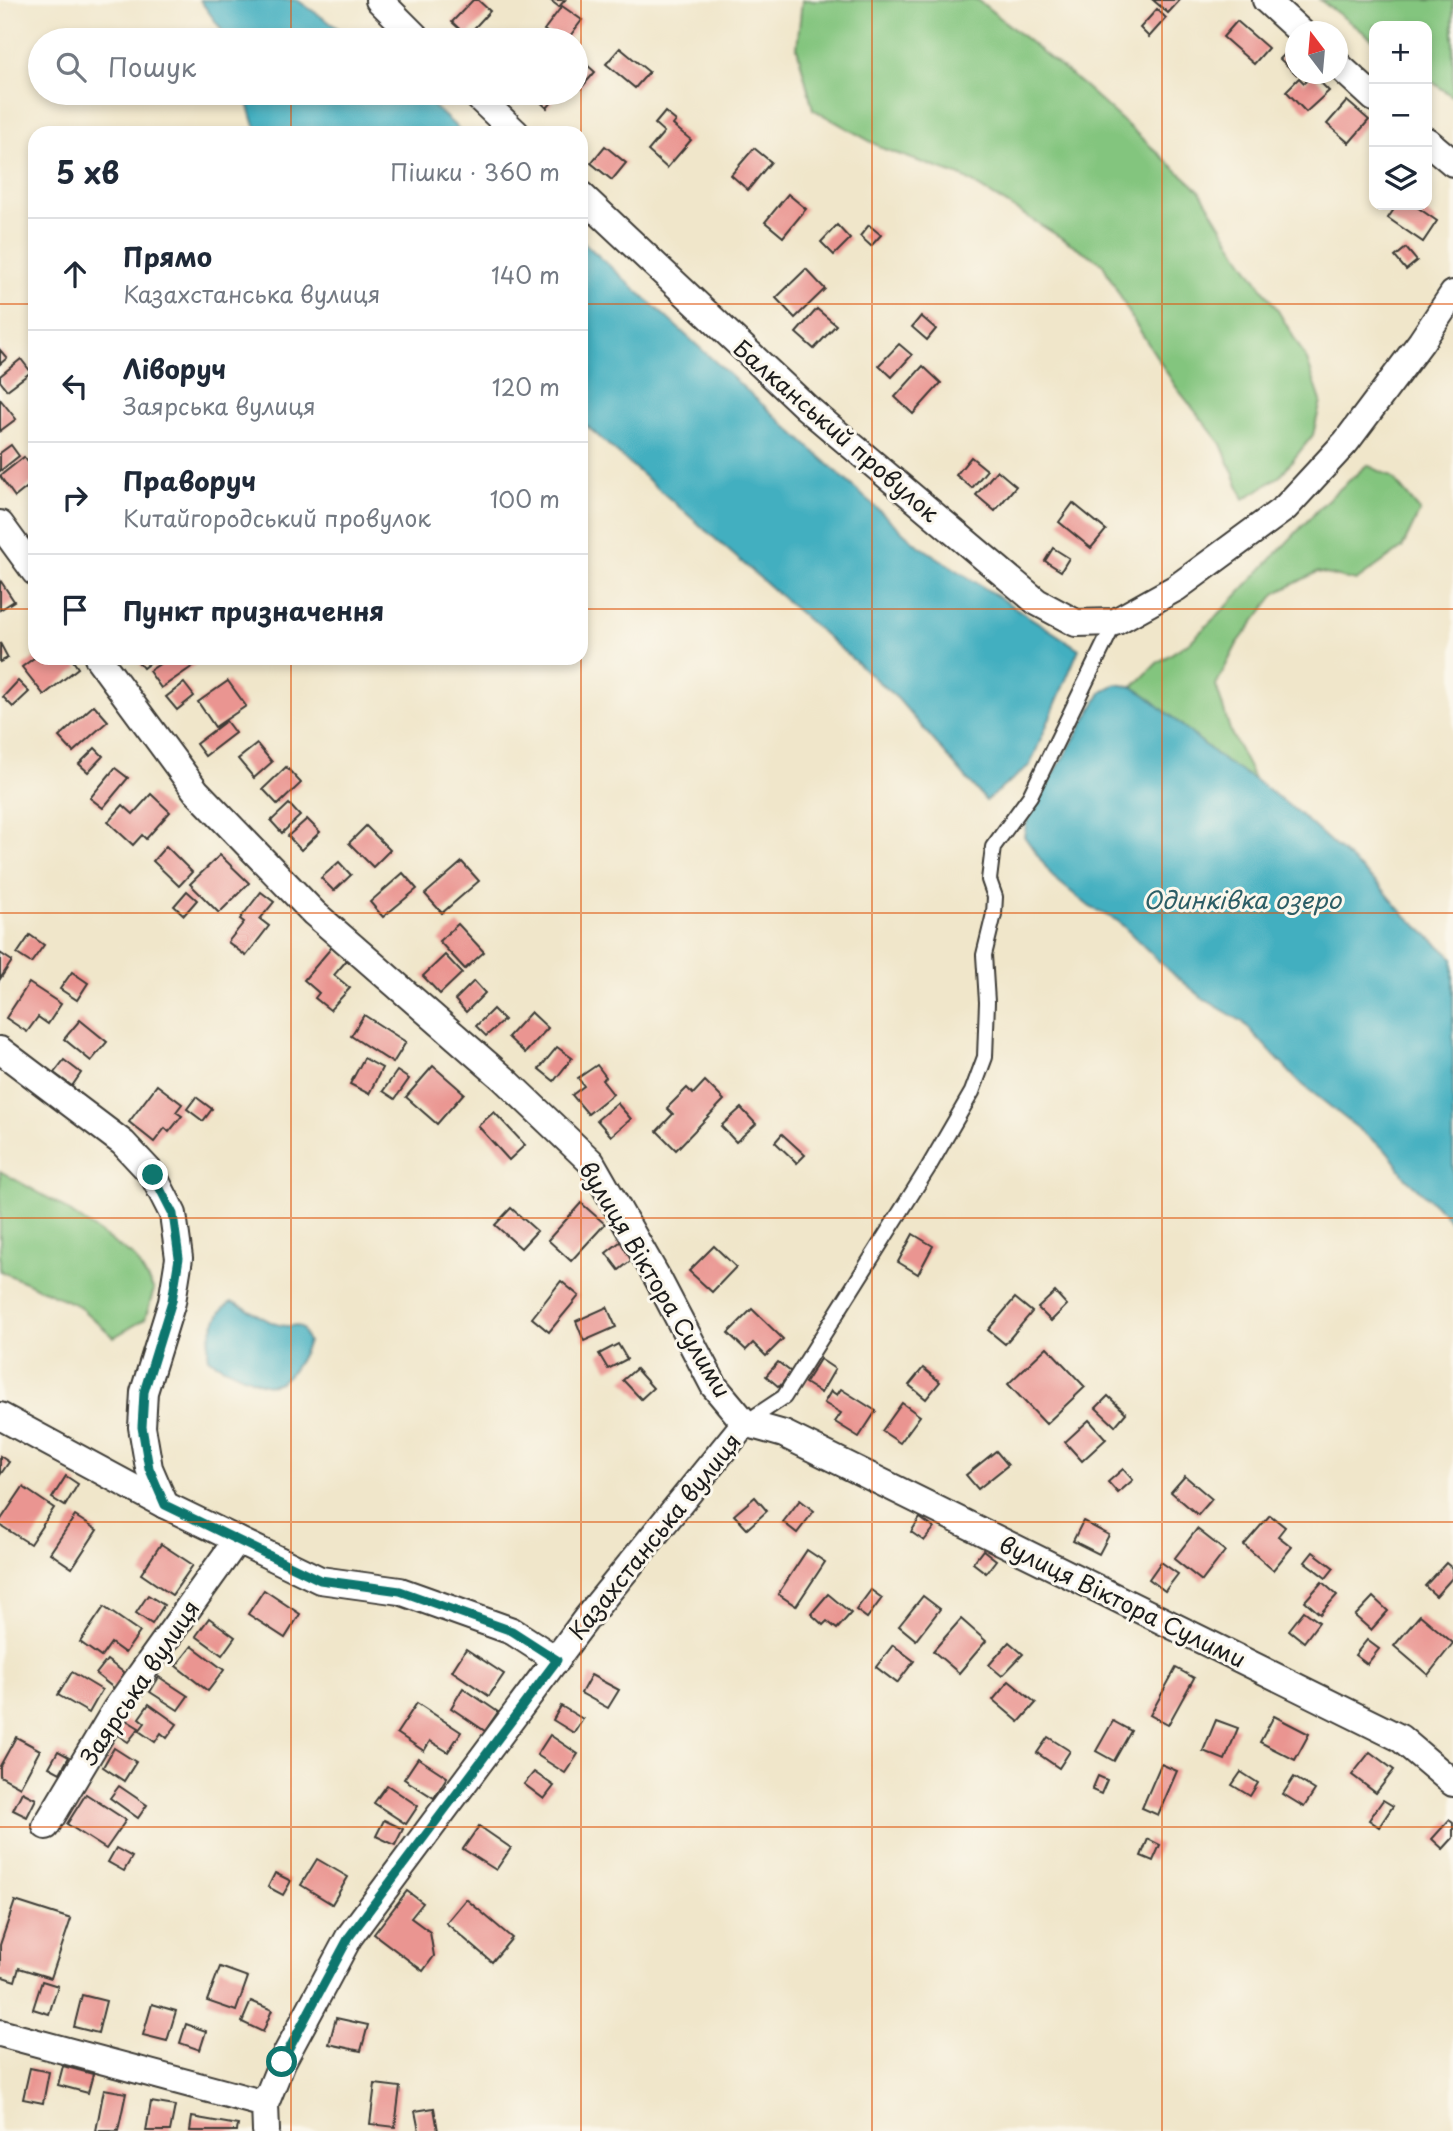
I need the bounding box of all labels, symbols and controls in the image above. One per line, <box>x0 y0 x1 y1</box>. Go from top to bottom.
north arrow <box>1285 21 1348 84</box>
map controls <box>1369 21 1432 210</box>
button: + <box>1369 21 1432 84</box>
search box <box>28 28 588 105</box>
text: Пошук <box>108 47 196 86</box>
icon: search <box>52 48 90 86</box>
button: − <box>1369 84 1432 147</box>
button: layers <box>1369 147 1432 210</box>
text: 5 хв <box>56 149 119 194</box>
text: Пішки · 360 m <box>390 154 560 189</box>
text: Прямо <box>123 237 212 276</box>
icon: ahead <box>56 255 94 293</box>
text: 140 m <box>491 257 560 292</box>
text: Казахстанська вулиця <box>123 276 381 311</box>
street label: Балканський провулок <box>726 331 948 530</box>
text: Ліворуч <box>123 349 226 388</box>
icon: left <box>56 367 94 405</box>
text: 120 m <box>492 369 560 404</box>
text: Заярська вулиця <box>123 388 316 423</box>
text: Праворуч <box>123 461 256 500</box>
icon: right <box>56 479 94 517</box>
text: 100 m <box>490 481 560 516</box>
text: Китайгородський провулок <box>123 500 431 535</box>
icon: arrive <box>56 591 94 629</box>
text: Пункт призначення <box>123 591 384 630</box>
water label: Одинківка озеро <box>1143 881 1342 917</box>
street label: вулиця Віктора Сулими <box>571 1154 741 1404</box>
route end <box>137 1159 168 1190</box>
street label: Казахстанська вулиця <box>559 1425 749 1647</box>
street label: вулиця Віктора Сулими <box>994 1526 1252 1676</box>
street label: Заярська вулиця <box>71 1592 207 1772</box>
route start <box>266 2046 297 2077</box>

